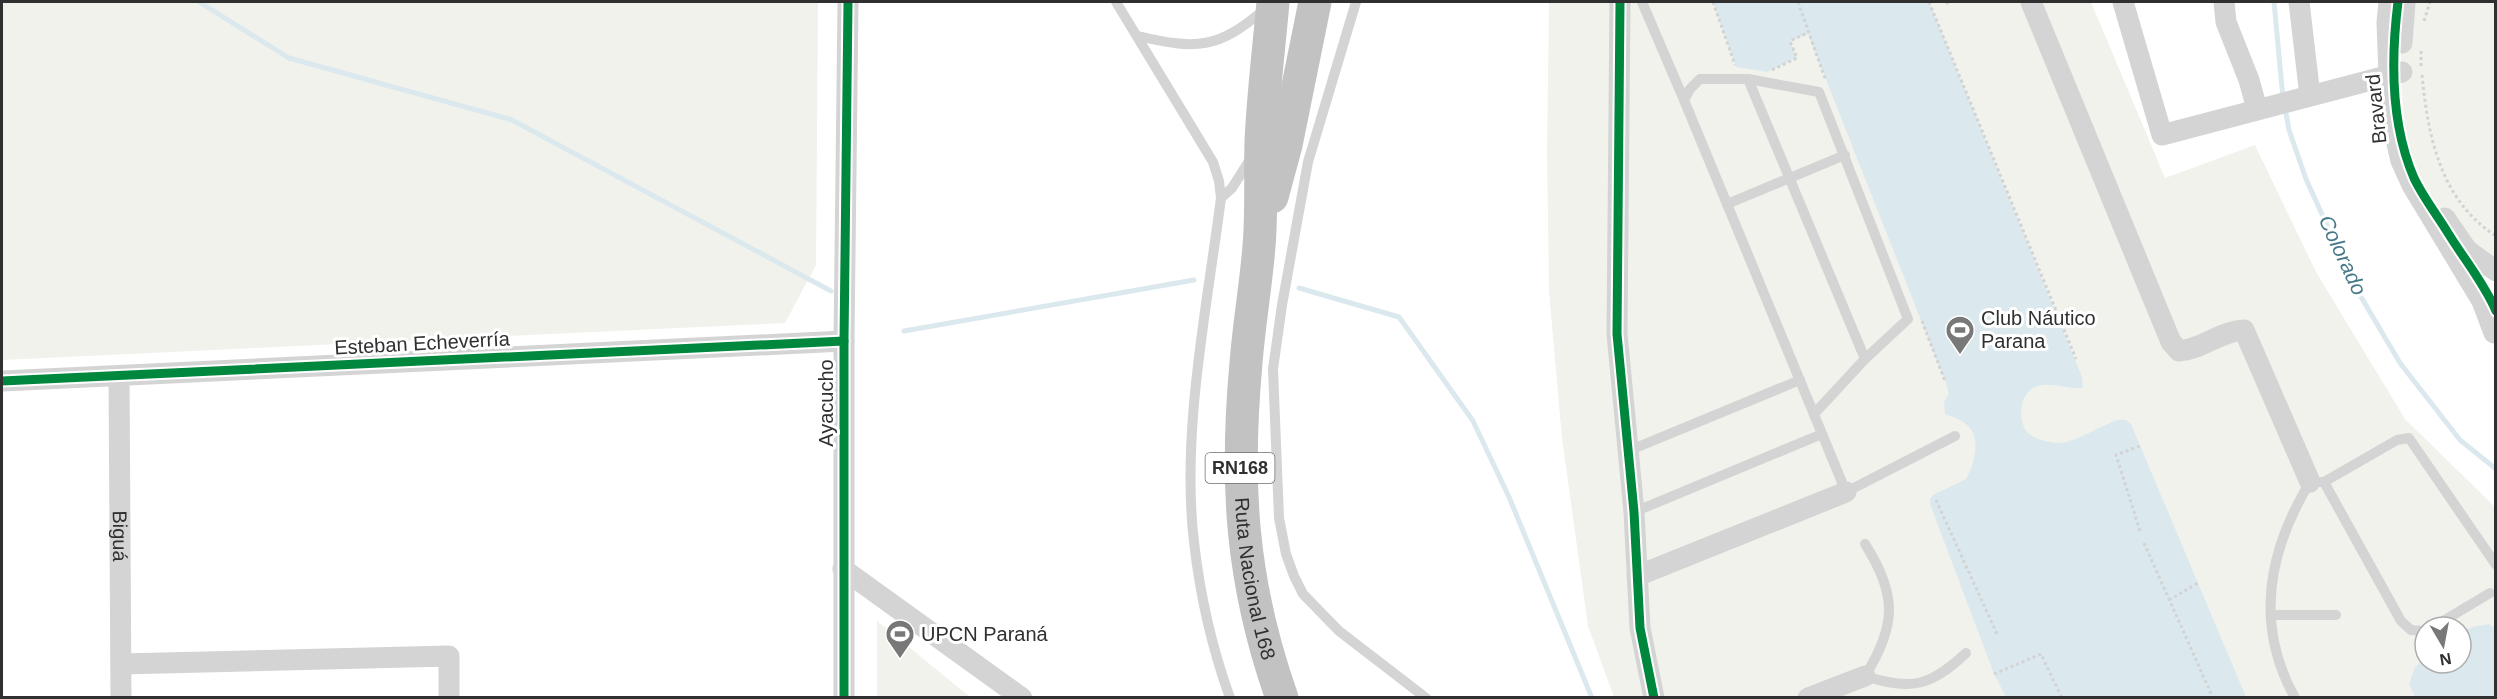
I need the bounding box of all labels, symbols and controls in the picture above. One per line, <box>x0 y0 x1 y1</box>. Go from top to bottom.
street label: Bravard <box>2361 73 2391 145</box>
water label: Colorado <box>2315 212 2372 299</box>
place label: Club Náutico Parana <box>1981 307 2096 352</box>
sports icon: Club Náutico Parana <box>1944 314 1976 356</box>
street label: Esteban Echeverría <box>334 327 511 359</box>
street label: Ayacucho <box>815 359 837 447</box>
road number: RN168 <box>1206 453 1274 483</box>
street label: Ruta Nacional 168 <box>1231 497 1280 662</box>
street label: Biguá <box>109 510 131 563</box>
north arrow <box>2413 615 2473 675</box>
sports icon: UPCN Paraná <box>884 618 916 660</box>
place label: UPCN Paraná <box>921 623 1049 645</box>
text: N <box>2438 650 2453 669</box>

